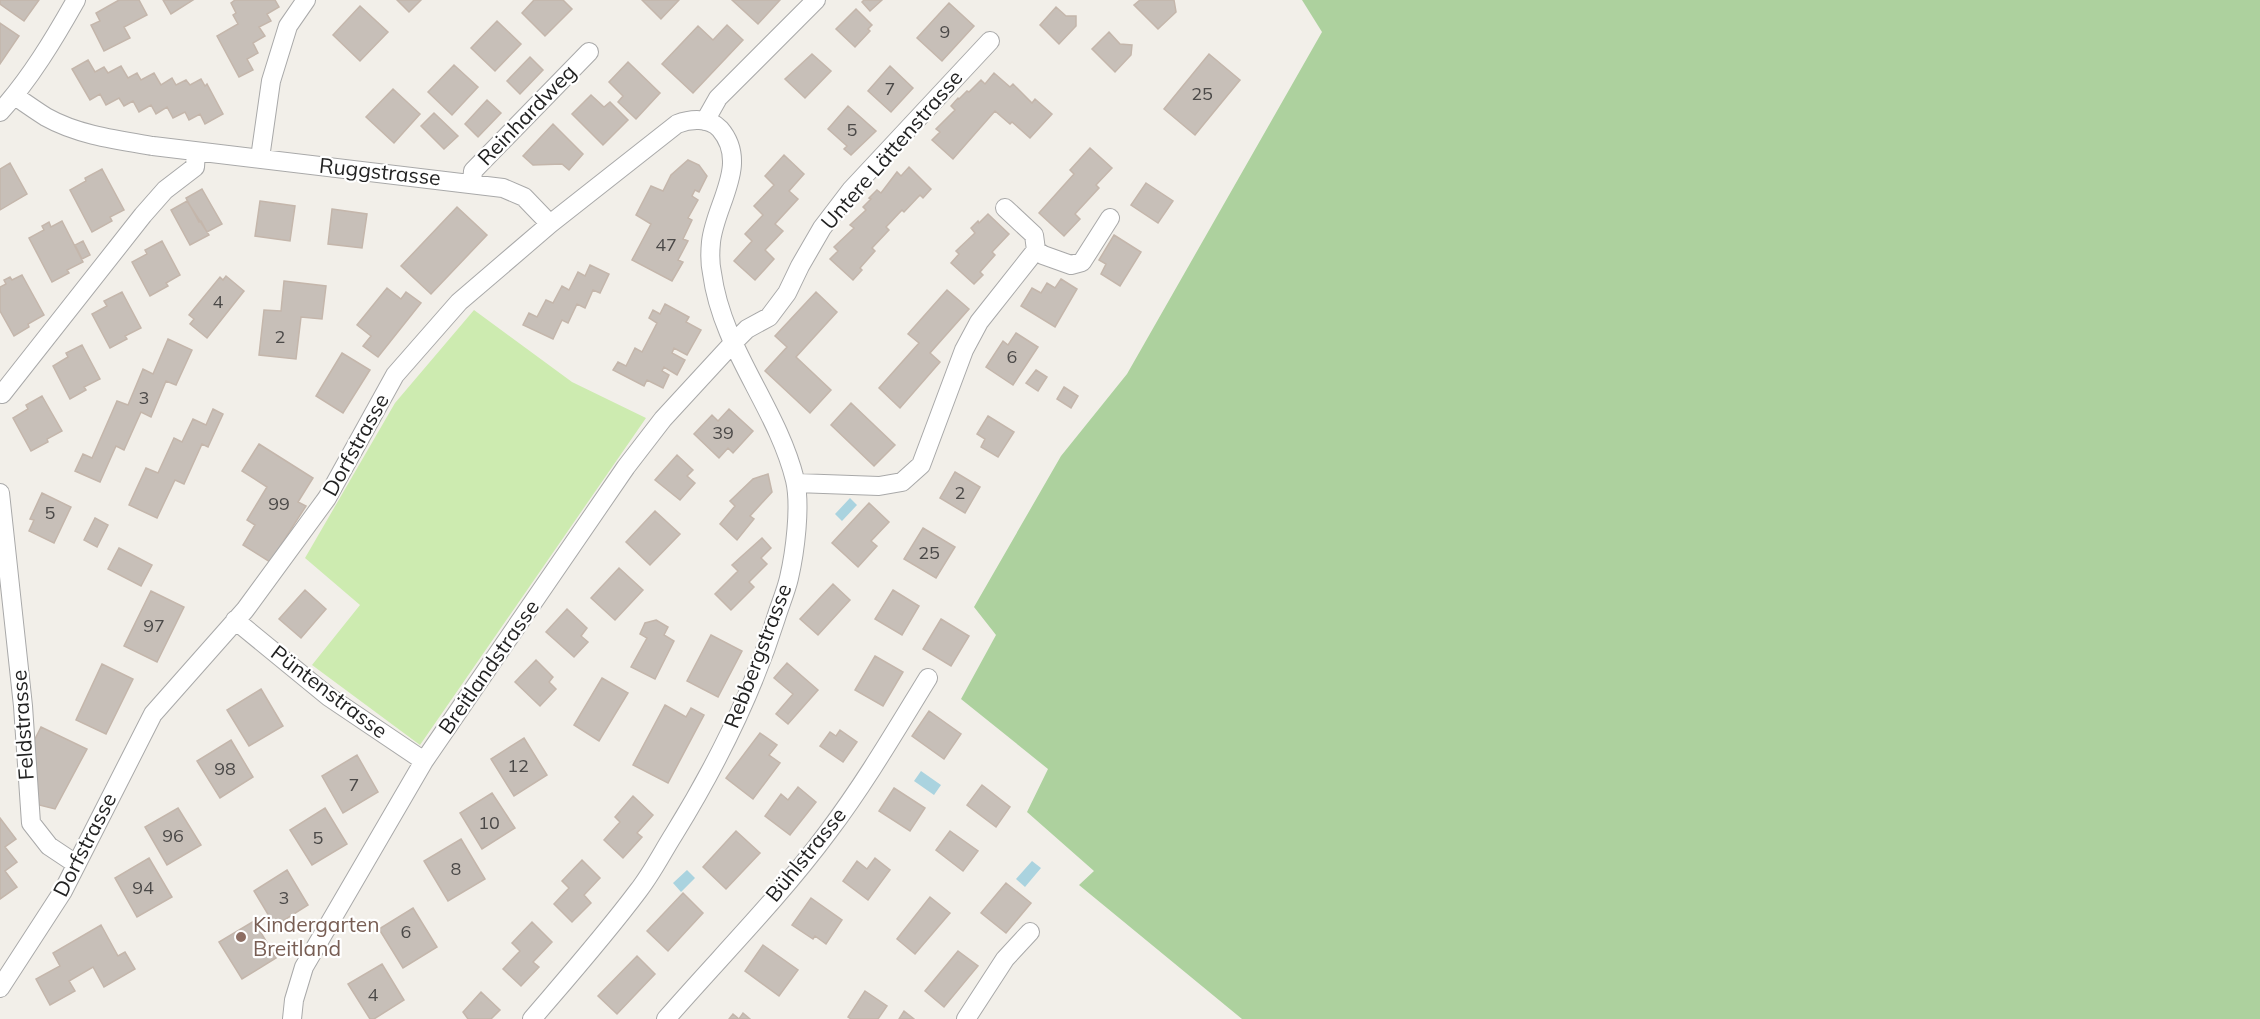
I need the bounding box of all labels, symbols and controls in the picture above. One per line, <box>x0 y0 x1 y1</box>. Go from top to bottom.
house number: 9 <box>940 20 950 43</box>
street label: Reinhardweg <box>472 58 581 170</box>
street label: Untere Lättenstrasse <box>815 64 968 234</box>
house number: 7 <box>885 77 895 100</box>
house number: 25 <box>1191 82 1213 105</box>
house number: 5 <box>847 118 858 141</box>
street label: Ruggstrasse <box>318 152 442 190</box>
house number: 47 <box>655 233 677 256</box>
house number: 4 <box>213 290 224 313</box>
house number: 2 <box>275 325 285 348</box>
house number: 6 <box>1007 345 1017 368</box>
house number: 3 <box>139 386 149 409</box>
street label: Dorfstrasse <box>316 389 394 500</box>
house number: 39 <box>712 421 734 444</box>
house number: 2 <box>955 481 965 504</box>
house number: 99 <box>268 492 290 515</box>
house number: 5 <box>45 501 56 524</box>
house number: 25 <box>918 541 940 564</box>
street label: Rebbergstrasse <box>718 580 797 732</box>
street label: Breitlandstrasse <box>432 594 544 739</box>
house number: 97 <box>143 614 165 637</box>
street label: Püntenstrasse <box>266 639 393 743</box>
street label: Feldstrasse <box>5 669 39 781</box>
house number: 12 <box>507 754 529 777</box>
house number: 98 <box>214 757 236 780</box>
house number: 7 <box>349 773 359 796</box>
street label: Dorfstrasse <box>47 788 121 901</box>
street label: Bühlstrasse <box>759 802 851 907</box>
house number: 10 <box>478 811 500 834</box>
house number: 96 <box>162 824 184 847</box>
house number: 5 <box>313 826 324 849</box>
house number: 8 <box>451 857 461 880</box>
house number: 94 <box>132 876 154 899</box>
house number: 3 <box>279 886 289 909</box>
place label: Kindergarten Breitland <box>253 911 380 961</box>
house number: 6 <box>401 920 411 943</box>
marker: Kindergarten Breitland <box>234 930 248 944</box>
house number: 4 <box>368 983 379 1006</box>

